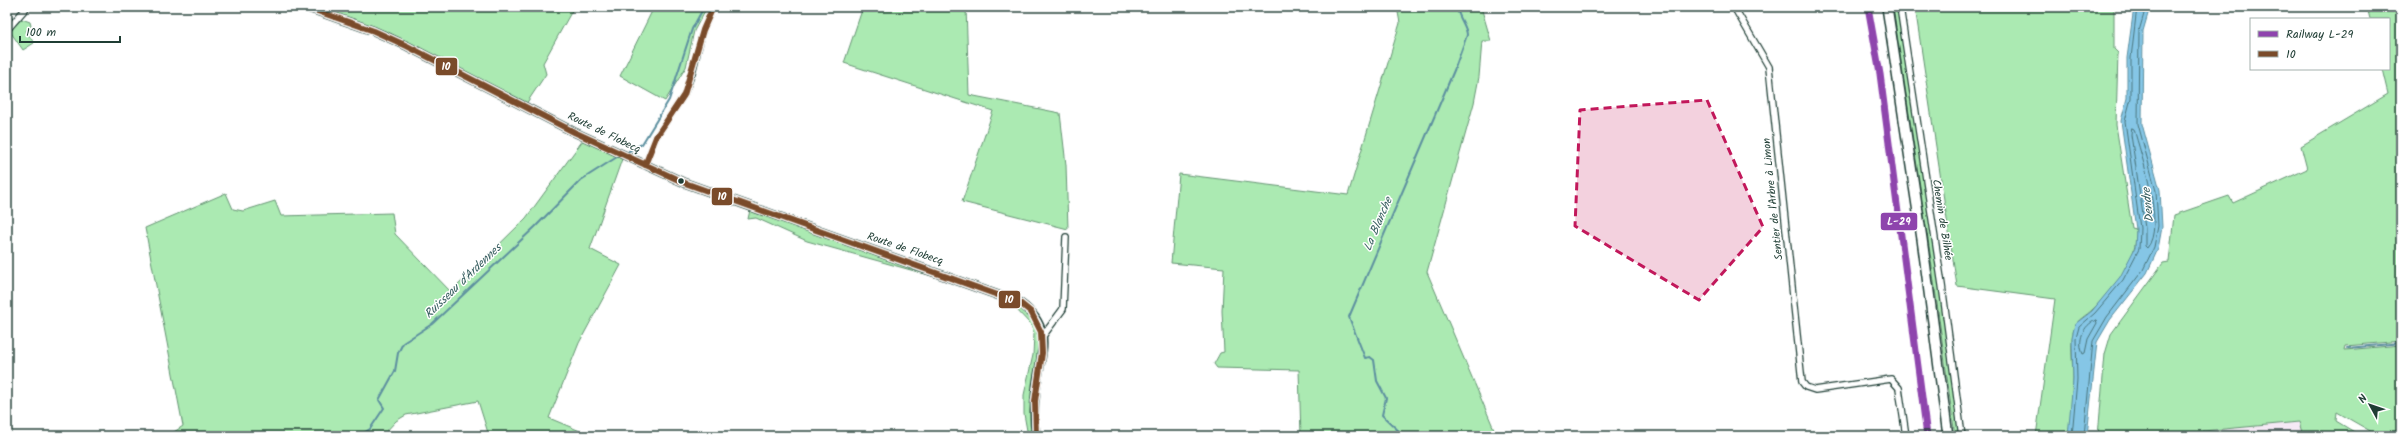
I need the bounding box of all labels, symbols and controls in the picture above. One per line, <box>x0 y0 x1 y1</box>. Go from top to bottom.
scale bar <box>20 18 120 44</box>
legend <box>2250 18 2390 70</box>
text: 100 m <box>26 23 57 42</box>
text: Railway L-29 <box>2286 25 2354 44</box>
text: 10 <box>2286 45 2296 64</box>
line badge: 10 <box>435 57 458 76</box>
text: 10 <box>442 58 451 76</box>
street label: Route de Flobecq <box>564 107 644 159</box>
street label: Sentier de l'Arbre à Limon <box>1758 137 1788 261</box>
unlabelled marker <box>676 176 686 186</box>
street label: Chemin de Bilhée <box>1927 178 1957 262</box>
water label: Dendre <box>2137 185 2159 223</box>
line badge: 10 <box>711 187 733 206</box>
text: 10 <box>718 188 727 206</box>
water label: La Blanche <box>1358 193 1398 254</box>
line badge: L-29 <box>1880 212 1918 231</box>
text: L-29 <box>1887 213 1911 231</box>
street label: Route de Flobecq <box>865 228 945 270</box>
water label: Ruisseau d'Ardennes <box>420 238 507 323</box>
line badge: 10 <box>998 290 1021 309</box>
text: 10 <box>1005 291 1014 309</box>
north arrow <box>2350 385 2390 425</box>
text: N <box>2354 391 2372 408</box>

